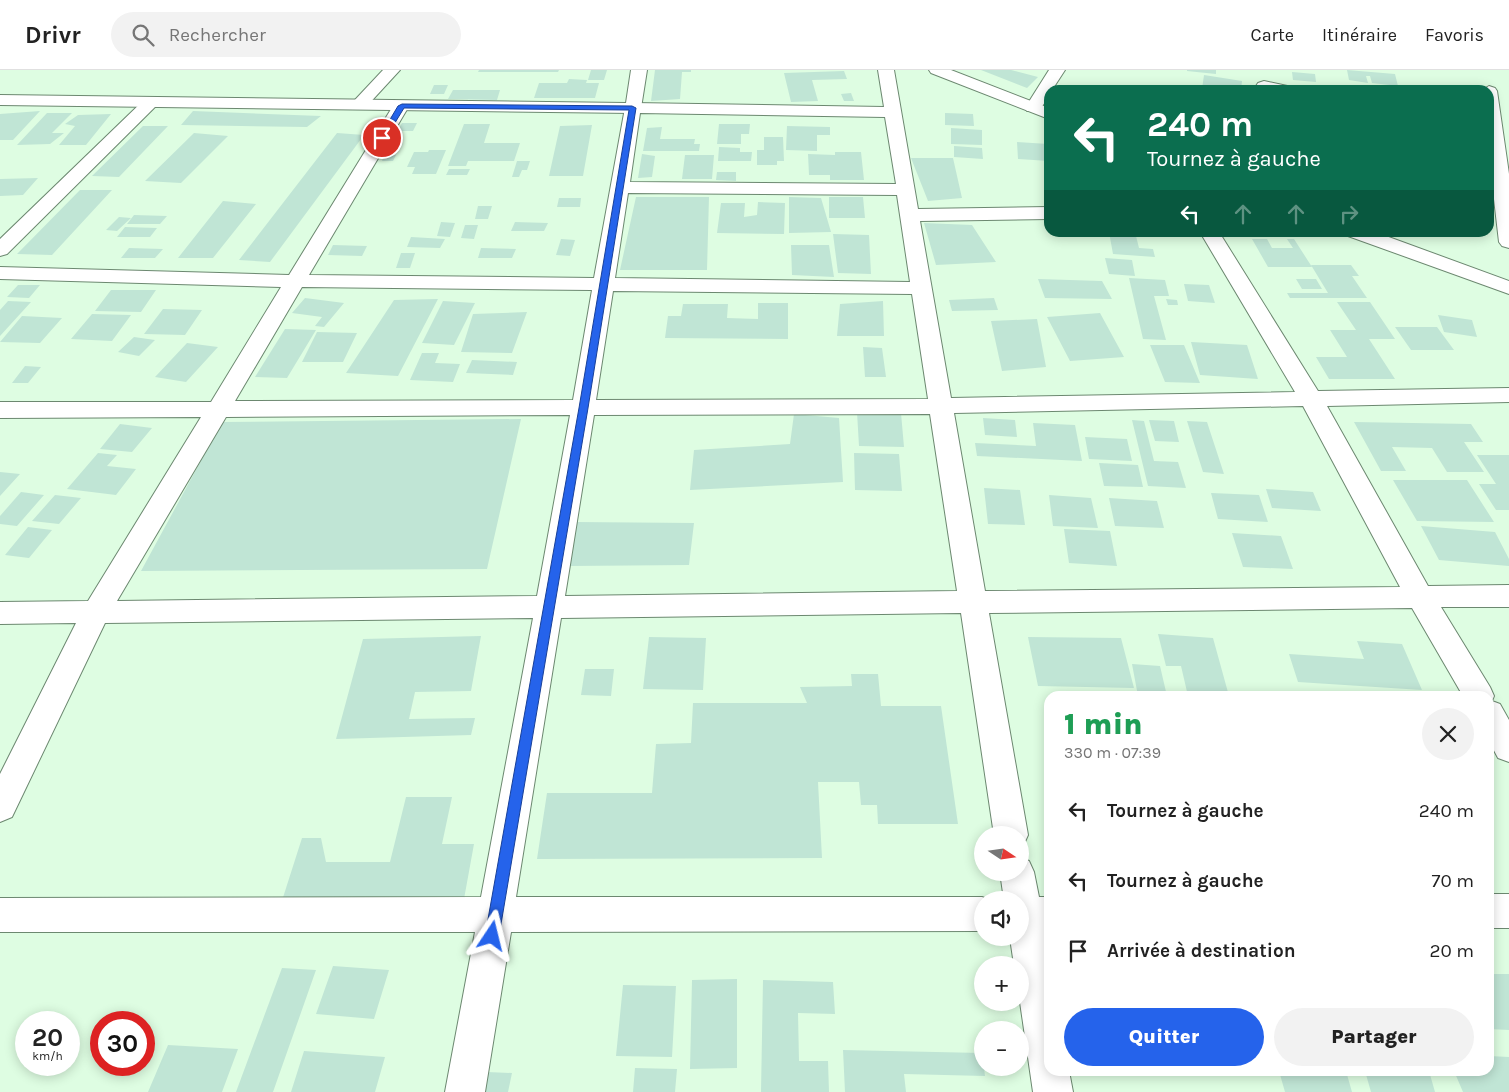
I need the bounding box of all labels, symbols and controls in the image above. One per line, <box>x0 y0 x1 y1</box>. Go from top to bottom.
search box <box>111 12 461 57</box>
text: Drivr <box>25 21 81 49</box>
icon: search <box>129 21 157 49</box>
text: Rechercher <box>169 24 266 46</box>
text: Carte <box>1251 24 1294 46</box>
text: Itinéraire <box>1322 24 1397 46</box>
text: Favoris <box>1425 24 1484 46</box>
text: 240 m <box>1147 104 1253 145</box>
icon: left <box>1064 105 1129 170</box>
pin <box>361 117 403 159</box>
icon: arrive <box>368 124 396 152</box>
text: Tournez à gauche <box>1147 146 1321 172</box>
icon: left <box>1176 200 1204 228</box>
icon: ahead <box>1229 200 1257 228</box>
icon: ahead <box>1282 200 1310 228</box>
icon: right <box>1335 200 1363 228</box>
text: 1 min <box>1064 706 1143 742</box>
button: close <box>1422 708 1474 760</box>
text: 330 m · 07:39 <box>1064 743 1161 762</box>
icon: left <box>1064 797 1092 825</box>
text: Tournez à gauche <box>1107 800 1264 822</box>
text: 240 m <box>1419 800 1474 822</box>
north arrow <box>974 826 1029 881</box>
map controls <box>974 826 1029 1076</box>
icon: left <box>1064 867 1092 895</box>
text: Tournez à gauche <box>1107 870 1264 892</box>
text: 70 m <box>1432 870 1474 892</box>
button: sound <box>974 891 1029 946</box>
position arrow <box>465 909 517 961</box>
icon: arrive <box>1064 937 1092 965</box>
text: Arrivée à destination <box>1107 940 1296 962</box>
text: 20 m <box>1429 940 1474 962</box>
button: + <box>974 956 1029 1011</box>
button: Quitter <box>1064 1008 1264 1066</box>
button: Partager <box>1274 1008 1474 1066</box>
speed limit sign: 30 <box>90 1011 155 1076</box>
button: − <box>974 1021 1029 1076</box>
text: 20 <box>32 1023 63 1052</box>
text: km/h <box>32 1049 63 1063</box>

